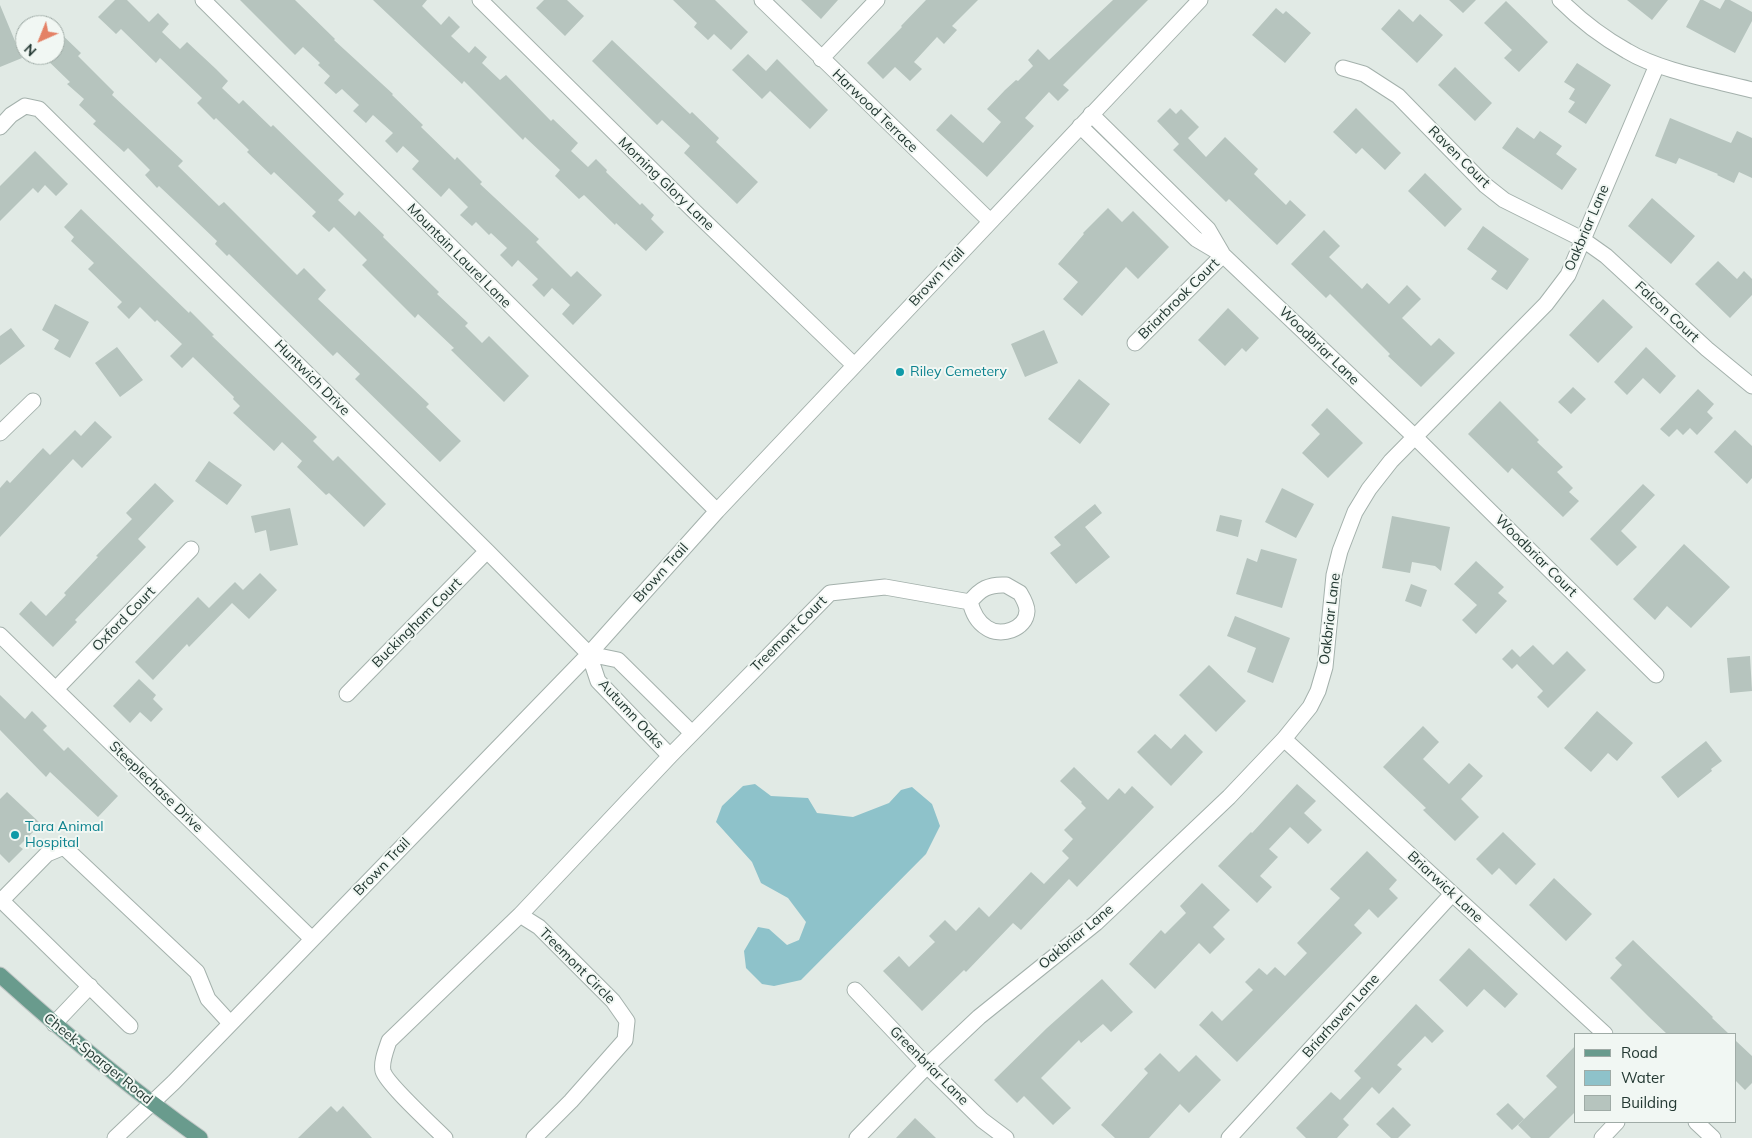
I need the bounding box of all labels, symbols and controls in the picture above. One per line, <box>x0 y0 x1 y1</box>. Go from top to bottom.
north arrow <box>15 15 65 65</box>
text: N <box>20 40 40 60</box>
street label: Harwood Terrace <box>829 66 921 156</box>
street label: Raven Court <box>1425 123 1493 191</box>
street label: Morning Glory Lane <box>615 134 717 234</box>
street label: Oakbriar Lane <box>1561 182 1613 274</box>
street label: Mountain Laurel Lane <box>403 200 515 312</box>
street label: Brown Trail <box>906 244 968 310</box>
street label: Briarbrook Court <box>1135 255 1223 343</box>
street label: Falcon Court <box>1631 278 1703 346</box>
street label: Woodbriar Lane <box>1275 304 1363 388</box>
street label: Huntwich Drive <box>271 337 353 419</box>
place label: Riley Cemetery <box>910 364 1007 380</box>
marker: Riley Cemetery <box>894 366 906 378</box>
street label: Woodbriar Court <box>1492 512 1580 600</box>
street label: Brown Trail <box>630 540 692 606</box>
street label: Oakbriar Lane <box>1316 572 1344 666</box>
street label: Buckingham Court <box>369 575 465 671</box>
street label: Oxford Court <box>89 583 159 655</box>
street label: Treemont Court <box>748 593 830 675</box>
street label: Autumn Oaks <box>595 676 667 752</box>
street label: Steeplechase Drive <box>106 738 206 836</box>
place label: Tara Animal Hospital <box>25 819 104 852</box>
marker: Tara Animal Hospital <box>9 829 21 841</box>
street label: Brown Trail <box>350 835 414 899</box>
street label: Briarwick Lane <box>1404 848 1486 926</box>
street label: Oakbriar Lane <box>1035 901 1117 973</box>
street label: Treemont Circle <box>536 925 618 1007</box>
street label: Briarhaven Lane <box>1299 971 1383 1061</box>
street label: Cheek-Sparger Road <box>40 1010 156 1108</box>
street label: Greenbriar Lane <box>886 1023 972 1109</box>
legend <box>1574 1033 1737 1123</box>
text: Road <box>1621 1043 1658 1062</box>
text: Water <box>1621 1068 1665 1087</box>
text: Building <box>1621 1093 1677 1112</box>

